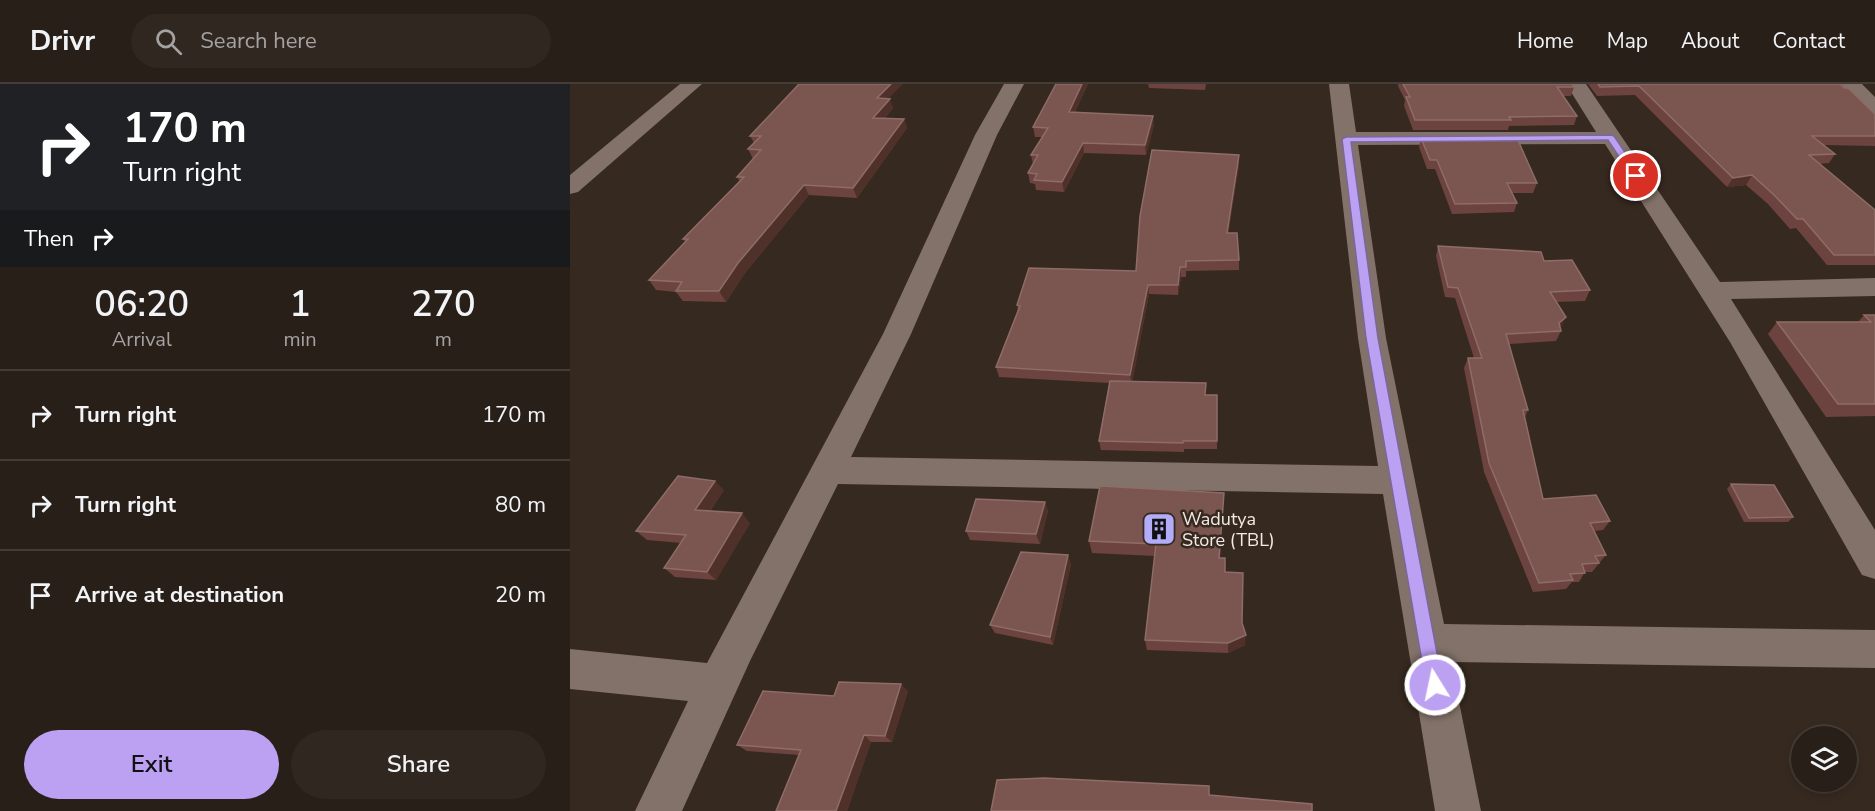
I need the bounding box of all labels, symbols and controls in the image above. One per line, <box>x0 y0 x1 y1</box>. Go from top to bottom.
search box <box>131 14 551 68</box>
text: Drivr <box>30 22 95 60</box>
icon: search <box>152 25 185 58</box>
text: Search here <box>200 26 317 56</box>
text: Home <box>1517 27 1574 55</box>
text: Map <box>1607 27 1648 55</box>
text: About <box>1681 27 1739 55</box>
text: Contact <box>1772 27 1845 55</box>
text: 170 m <box>123 100 247 157</box>
icon: right <box>24 108 102 186</box>
pin <box>1610 150 1661 201</box>
text: Turn right <box>123 154 241 191</box>
icon: arrive <box>1619 159 1652 192</box>
icon: right <box>86 222 119 255</box>
text: Then <box>24 224 74 254</box>
text: 06:20 <box>94 280 189 329</box>
text: 1 <box>289 280 311 329</box>
text: 270 <box>411 280 476 329</box>
text: Arrival <box>112 326 172 353</box>
text: min <box>284 326 317 353</box>
text: m <box>435 326 452 353</box>
icon: right <box>24 399 57 432</box>
text: Turn right <box>75 400 176 430</box>
text: 170 m <box>482 400 546 430</box>
icon: right <box>24 489 57 522</box>
text: Turn right <box>75 490 176 520</box>
text: 80 m <box>495 490 546 520</box>
place label: Wadutya Store (TBL) <box>1182 507 1275 552</box>
building icon: Wadutya Store (TBL) <box>1141 511 1177 547</box>
icon: arrive <box>24 579 57 612</box>
text: Arrive at destination <box>75 580 284 610</box>
text: 20 m <box>495 580 546 610</box>
position arrow <box>1403 653 1467 717</box>
map controls <box>1791 726 1857 792</box>
button: layers <box>1791 726 1857 792</box>
button: Exit <box>24 730 279 799</box>
button: Share <box>291 730 546 799</box>

